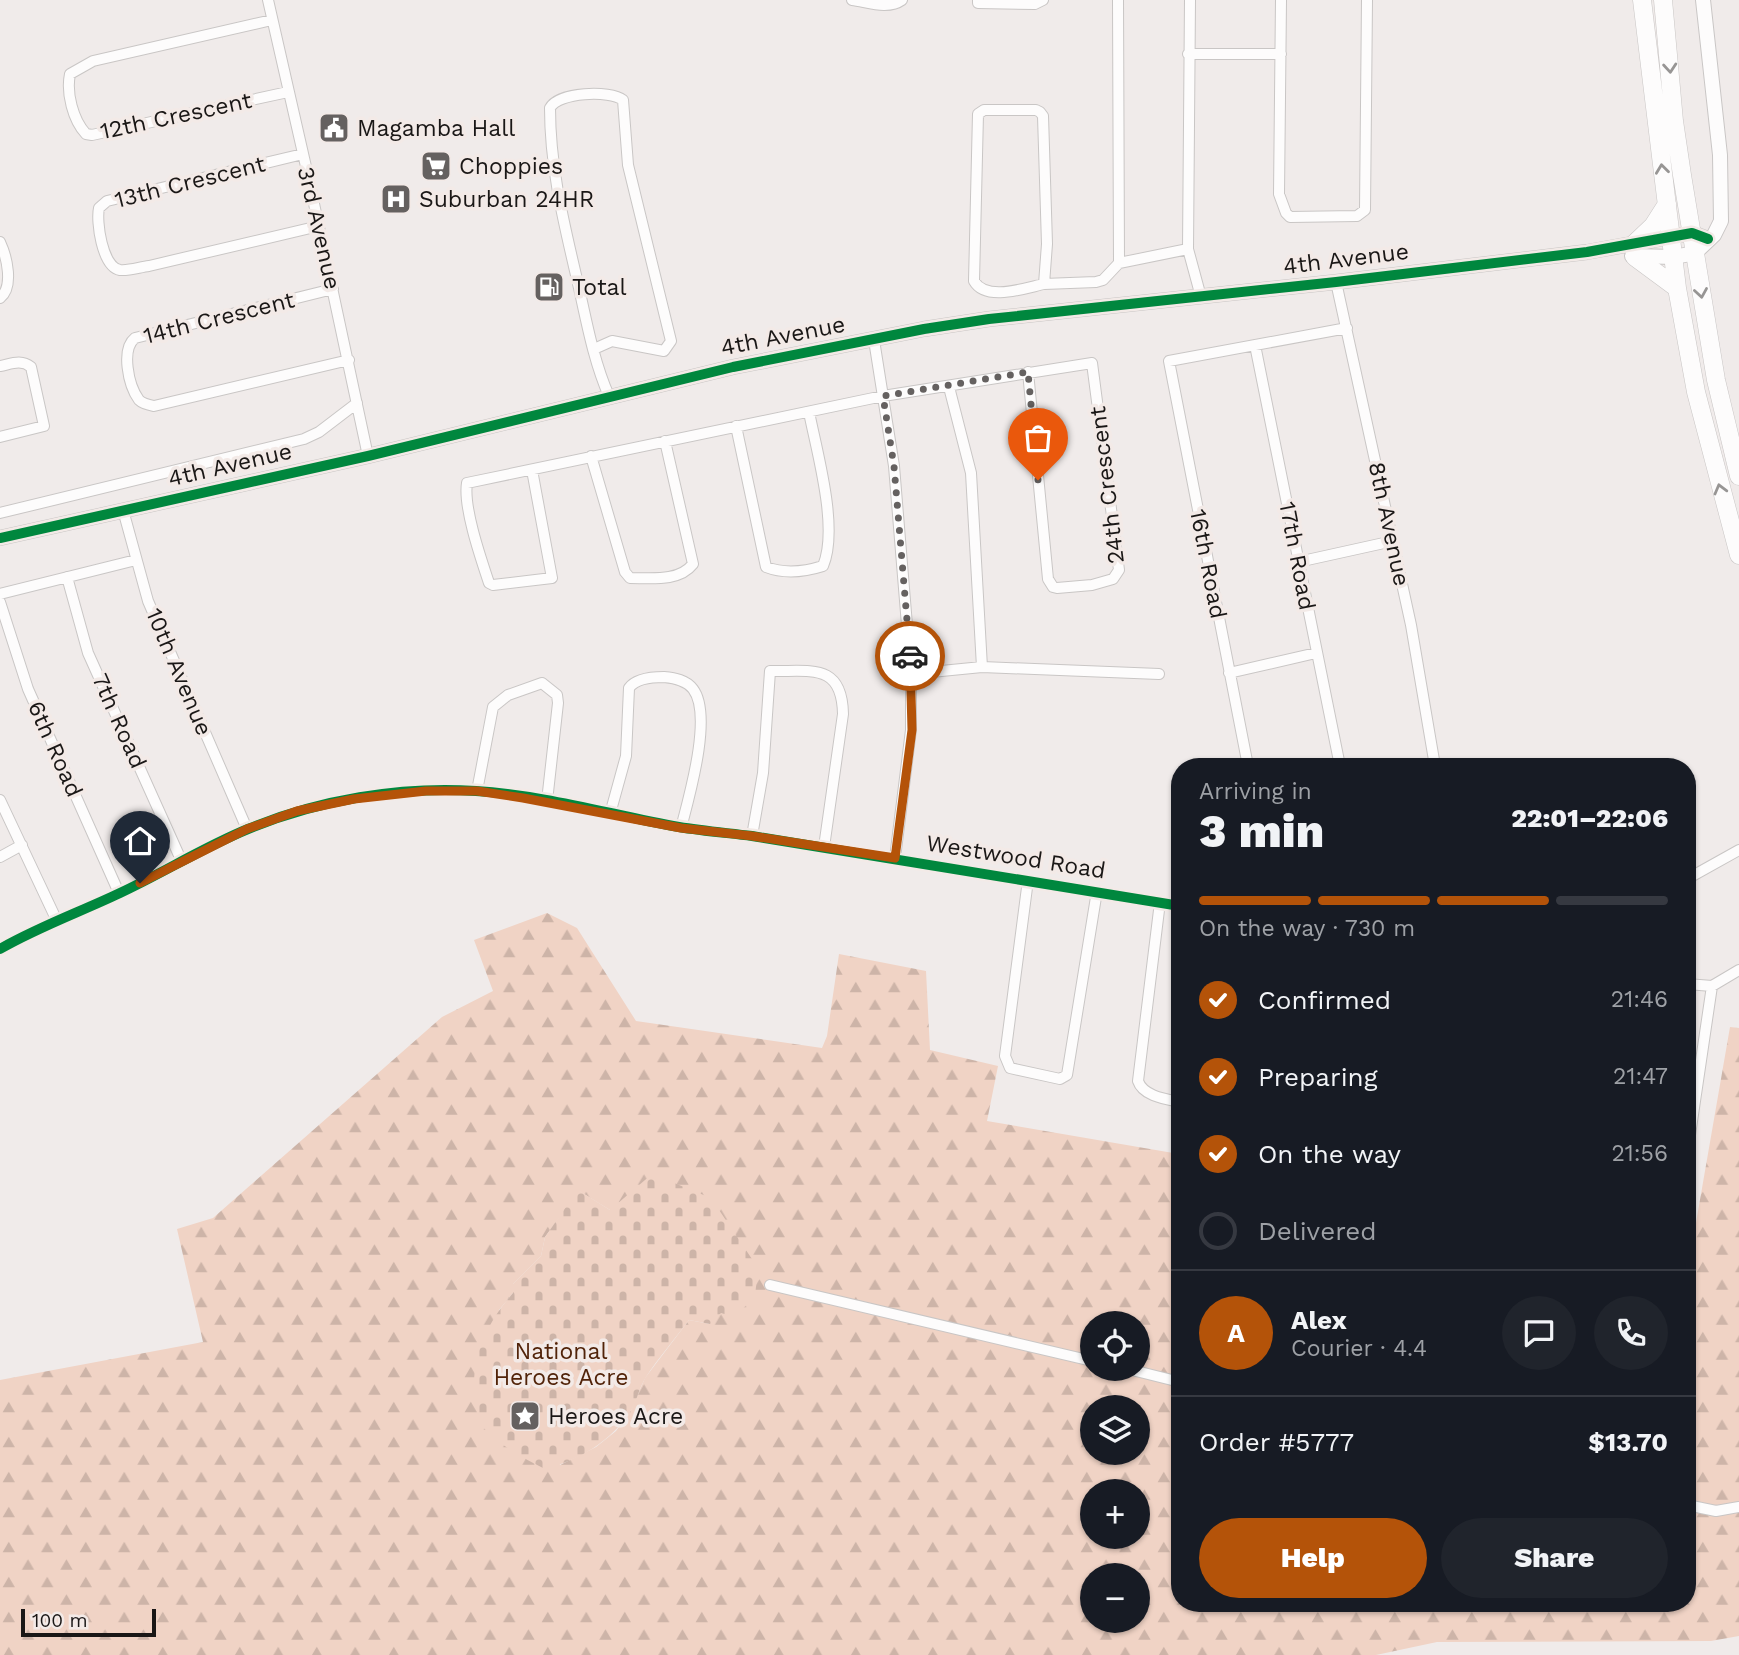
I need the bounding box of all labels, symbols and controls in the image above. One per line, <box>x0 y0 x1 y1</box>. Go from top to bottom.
one-way arrow <box>1662 63 1677 74</box>
street label: 12th Crescent <box>98 87 255 145</box>
public building icon: Magamba Hall <box>317 111 351 145</box>
place label: Magamba Hall <box>357 115 515 142</box>
supermarket icon: Choppies <box>419 149 453 183</box>
street label: 13th Crescent <box>112 150 268 214</box>
place label: Choppies <box>459 153 563 180</box>
one-way arrow <box>1654 163 1669 174</box>
street label: 3rd Avenue <box>292 164 346 292</box>
hospital icon: Suburban 24HR <box>379 182 413 216</box>
place label: Suburban 24HR <box>419 186 594 213</box>
street label: 4th Avenue <box>1282 238 1410 280</box>
fuel station icon: Total <box>532 270 566 304</box>
place label: Total <box>572 274 627 301</box>
street label: 14th Crescent <box>141 286 298 350</box>
one-way arrow <box>1694 287 1709 299</box>
street label: 4th Avenue <box>718 311 848 361</box>
street label: 24th Crescent <box>1084 404 1130 565</box>
pin <box>1008 408 1068 480</box>
icon: bag <box>1019 419 1057 457</box>
street label: 4th Avenue <box>165 438 295 492</box>
street label: 8th Avenue <box>1363 459 1415 589</box>
one-way arrow <box>1714 483 1728 495</box>
street label: 17th Road <box>1273 500 1321 612</box>
street label: 16th Road <box>1184 507 1232 621</box>
street label: 10th Avenue <box>140 604 218 740</box>
courier <box>875 621 945 691</box>
icon: car <box>891 637 929 675</box>
street label: 7th Road <box>86 669 152 773</box>
street label: 6th Road <box>22 697 88 801</box>
text: Arriving in <box>1199 778 1312 805</box>
text: 22:01–22:06 <box>1511 803 1668 833</box>
text: 3 min <box>1199 804 1324 858</box>
pin <box>110 811 170 883</box>
icon: home <box>121 822 159 860</box>
street label: Westwood Road <box>924 829 1108 885</box>
text: On the way · 730 m <box>1199 915 1415 942</box>
icon: check <box>1199 981 1237 1019</box>
text: Confirmed <box>1258 985 1391 1015</box>
text: 21:46 <box>1611 986 1668 1013</box>
icon: check <box>1199 1058 1237 1096</box>
text: Preparing <box>1258 1062 1378 1092</box>
text: 21:47 <box>1613 1063 1668 1090</box>
icon: check <box>1199 1135 1237 1173</box>
text: On the way <box>1258 1139 1401 1169</box>
text: 21:56 <box>1611 1140 1668 1167</box>
text: Delivered <box>1258 1216 1377 1246</box>
button: chat <box>1502 1296 1576 1370</box>
button: phone <box>1594 1296 1668 1370</box>
text: Alex <box>1291 1305 1347 1335</box>
map controls <box>1080 1311 1150 1633</box>
button: locate <box>1080 1311 1150 1381</box>
text: A <box>1227 1318 1245 1348</box>
text: Courier · 4.4 <box>1291 1335 1427 1362</box>
park label: National Heroes Acre <box>493 1338 629 1391</box>
button: layers <box>1080 1395 1150 1465</box>
place icon: Heroes Acre <box>508 1399 542 1433</box>
place label: Heroes Acre <box>548 1403 683 1430</box>
text: Order #5777 <box>1199 1427 1354 1457</box>
text: $13.70 <box>1588 1427 1668 1457</box>
button: + <box>1080 1479 1150 1549</box>
button: Help <box>1199 1518 1427 1598</box>
button: Share <box>1441 1518 1668 1598</box>
button: − <box>1080 1563 1150 1633</box>
scale bar <box>21 1606 156 1638</box>
text: 100 m <box>32 1609 88 1632</box>

